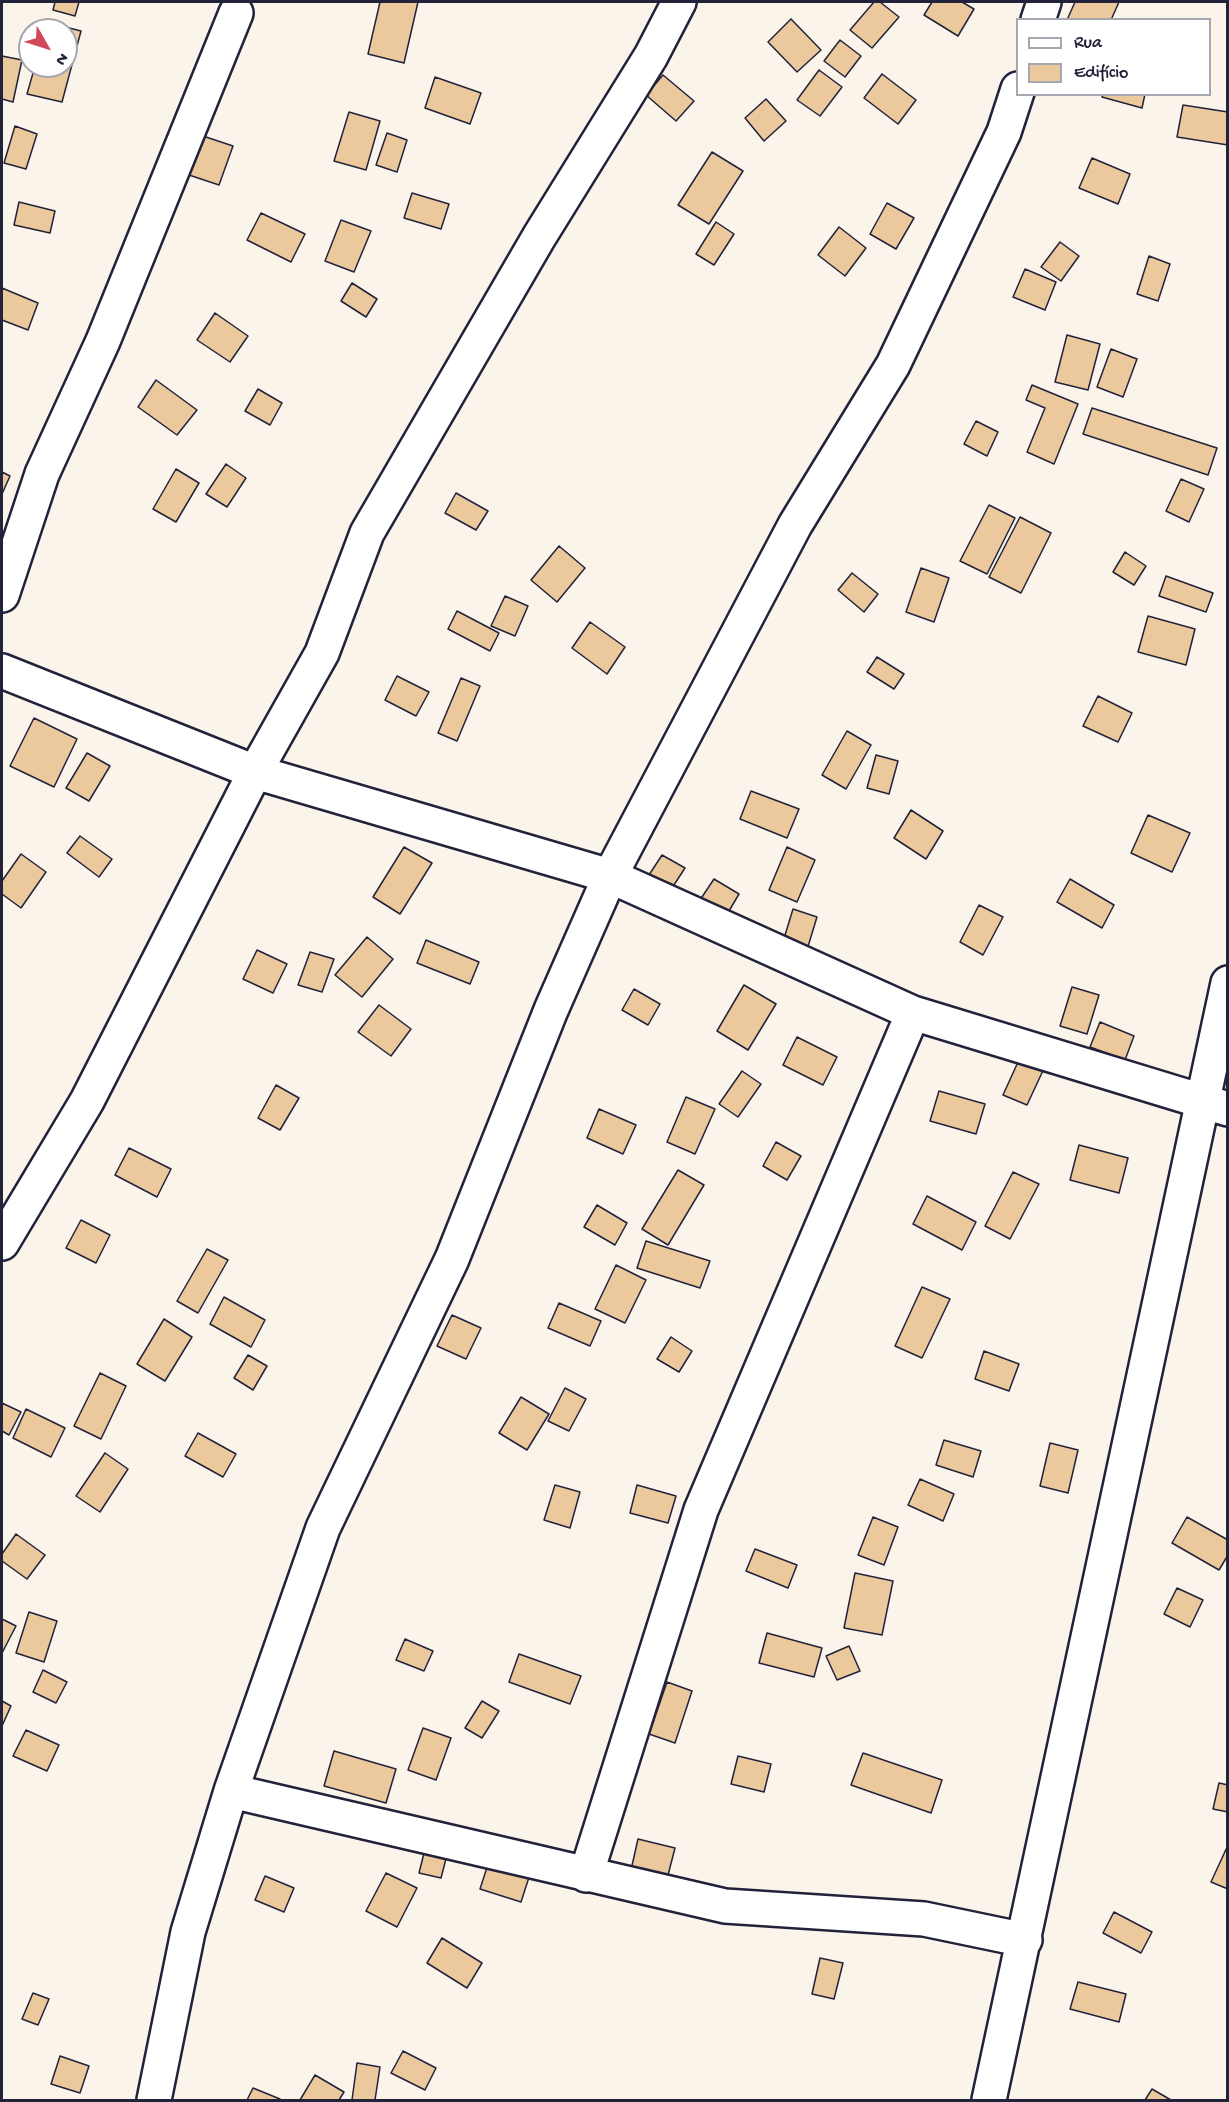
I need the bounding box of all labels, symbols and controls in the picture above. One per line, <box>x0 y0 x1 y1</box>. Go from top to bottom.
north arrow <box>18 18 78 78</box>
legend <box>1016 18 1211 96</box>
text: Rua <box>1074 33 1102 54</box>
text: N <box>50 48 71 68</box>
text: Edifício <box>1074 63 1128 84</box>

